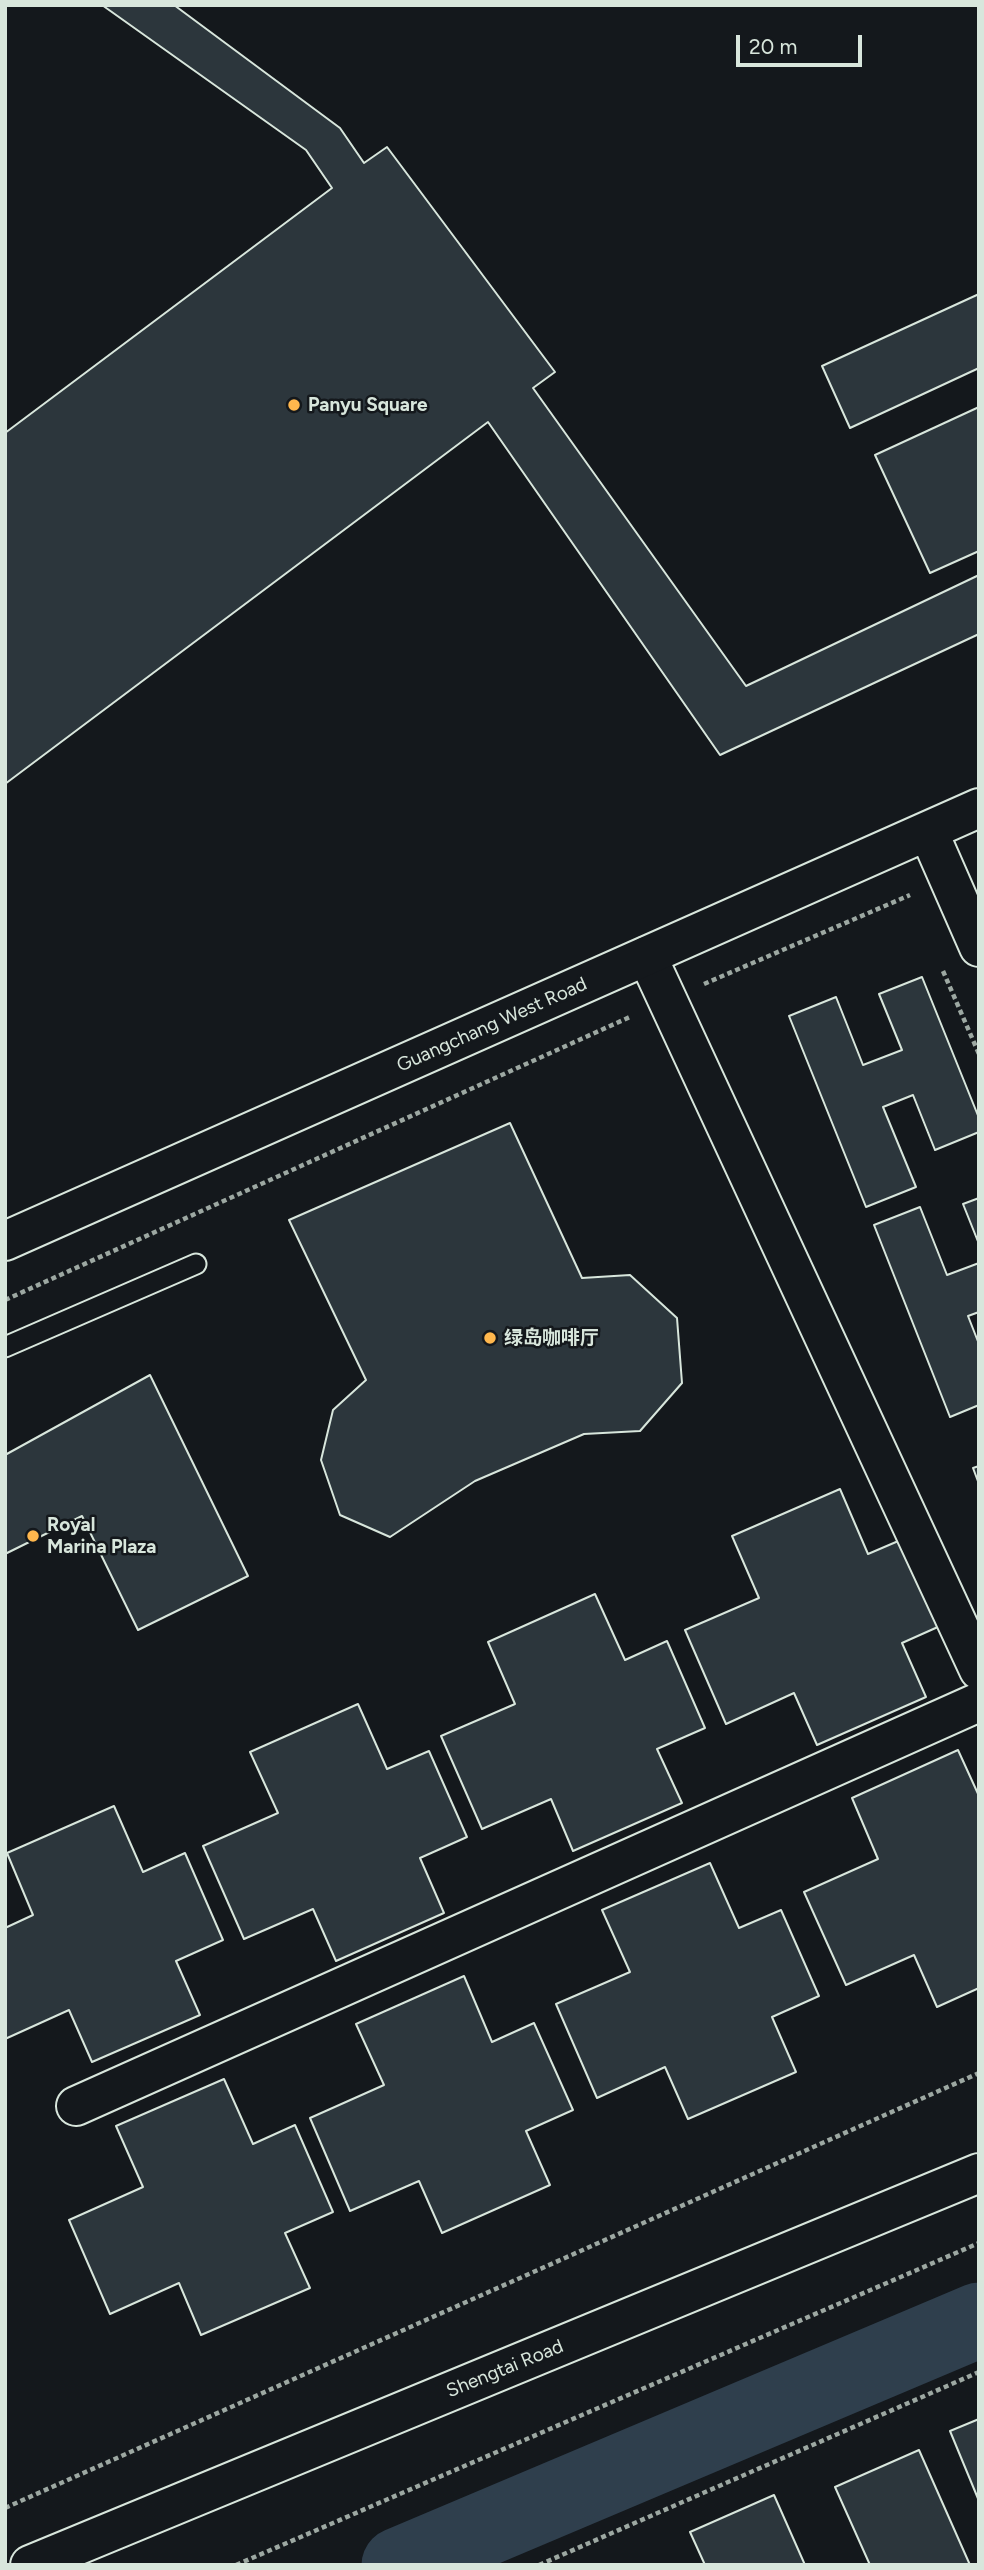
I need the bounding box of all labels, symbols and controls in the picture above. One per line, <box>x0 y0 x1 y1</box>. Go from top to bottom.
scale bar <box>739 21 865 65</box>
text: 20 m <box>749 34 797 59</box>
place label: Panyu Square <box>308 394 428 416</box>
marker: Panyu Square <box>286 397 302 413</box>
street label: Guangchang West Road <box>393 973 591 1077</box>
place label: 绿岛咖啡厅 <box>504 1327 599 1349</box>
marker: 绿岛咖啡厅 <box>482 1330 498 1346</box>
place label: Royal Marina Plaza <box>47 1514 156 1558</box>
marker: Royal Marina Plaza <box>25 1528 41 1544</box>
street label: Shengtai Road <box>443 2335 567 2403</box>

